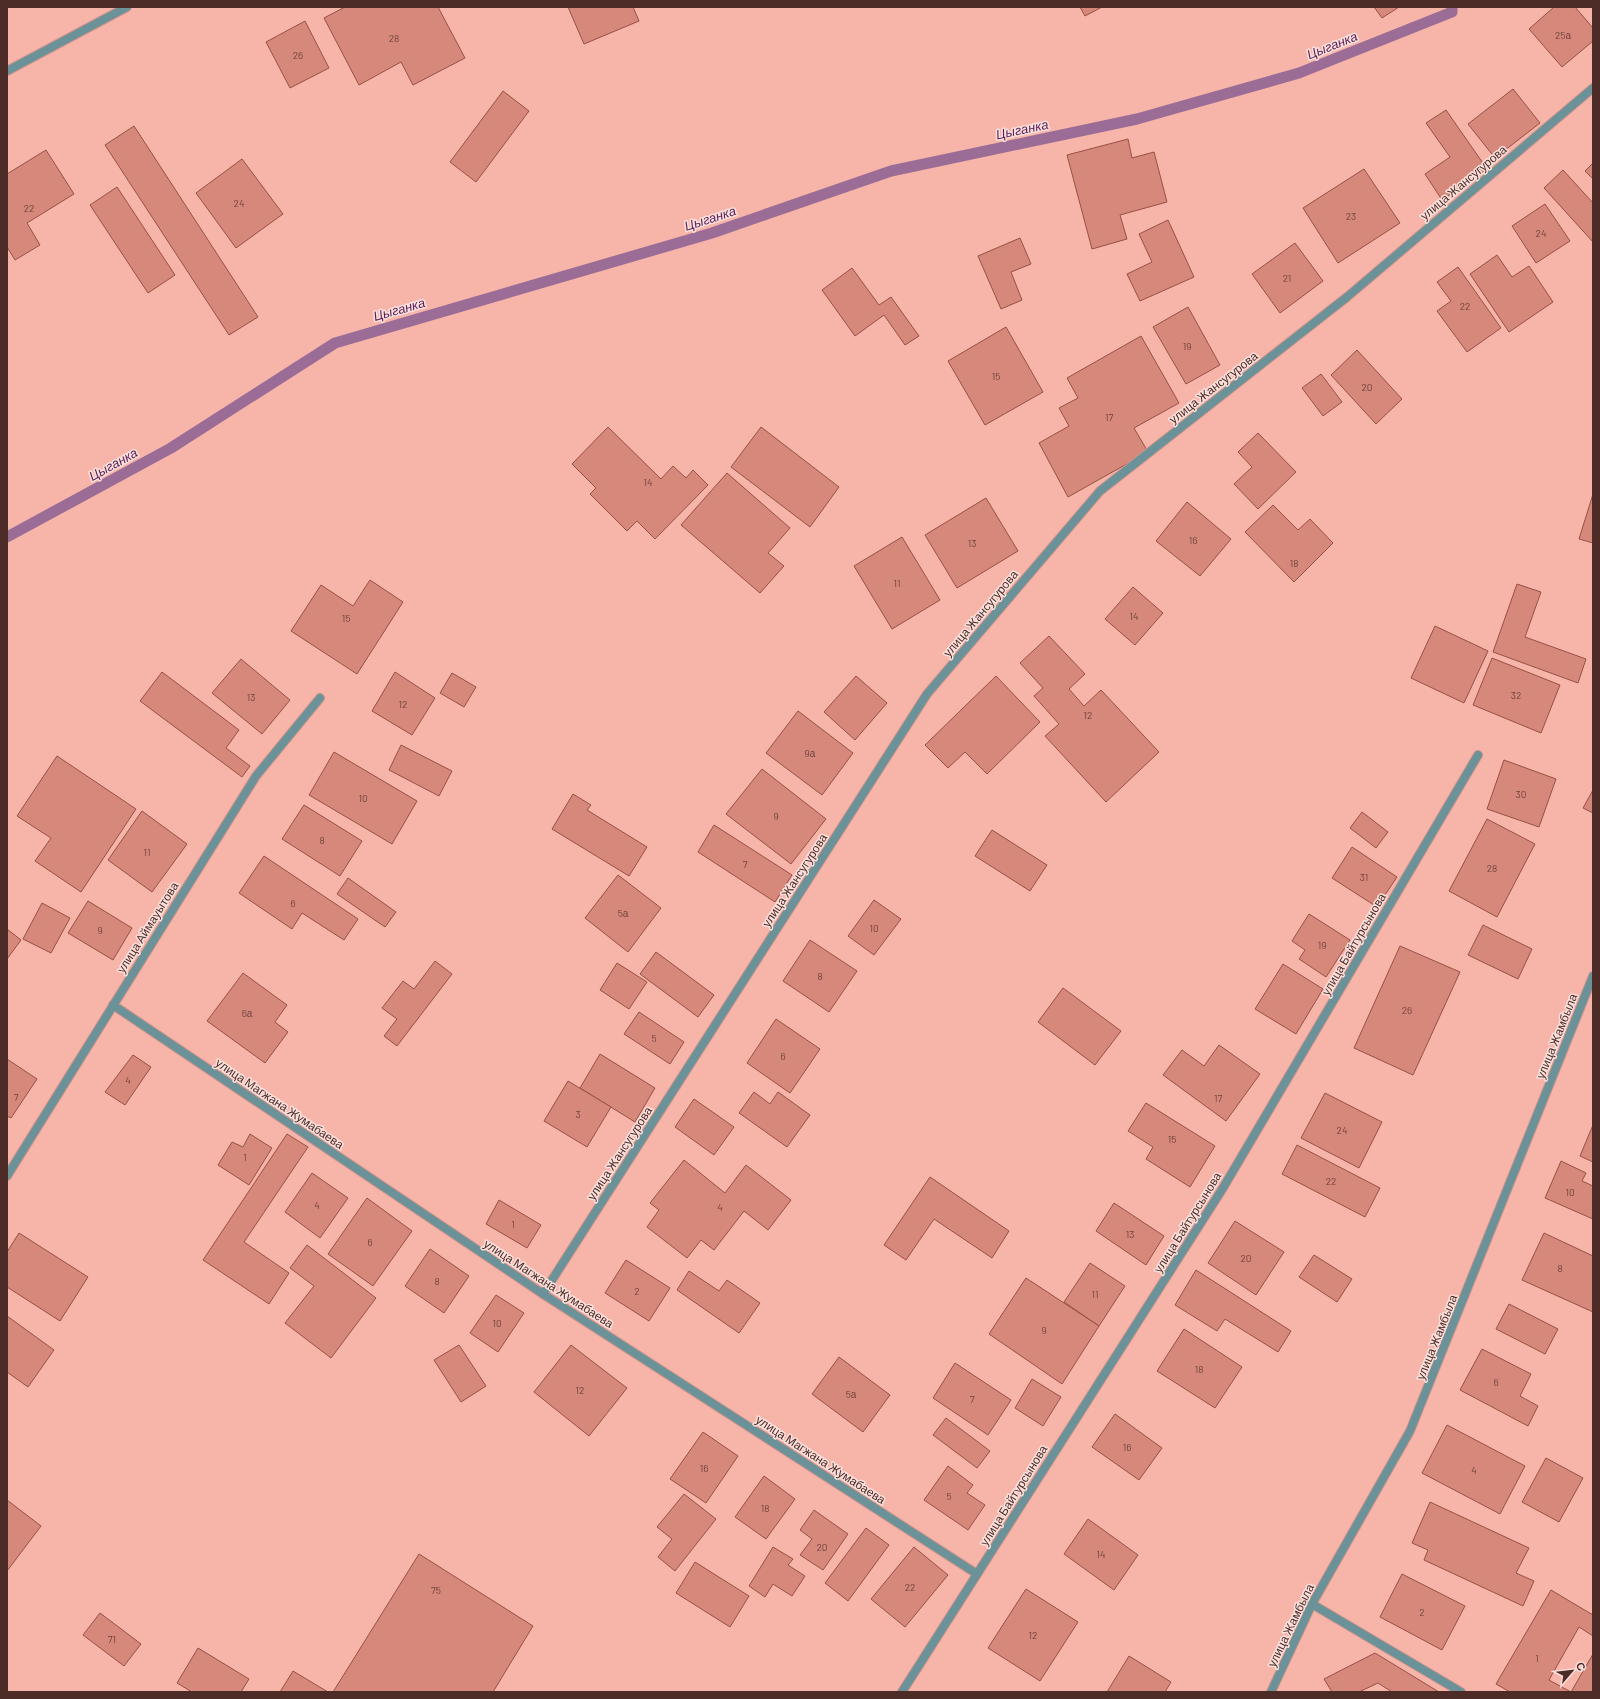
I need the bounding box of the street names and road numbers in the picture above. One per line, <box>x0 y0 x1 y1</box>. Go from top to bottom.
street label: улица Жансугурова <box>1417 142 1510 223</box>
street label: улица Жансугурова <box>1166 348 1261 427</box>
street label: улица Жансугурова <box>940 567 1021 660</box>
street label: улица Жансугурова <box>759 830 830 930</box>
street label: улица Аймауытова <box>113 879 182 976</box>
street label: улица Байтурсынова <box>1318 890 1389 998</box>
street label: улица Жамбыла <box>1533 991 1581 1081</box>
street label: улица Магжана Жумабаева <box>213 1055 347 1152</box>
street label: улица Жансугурова <box>584 1103 655 1203</box>
street label: улица Байтурсынова <box>1150 1169 1225 1275</box>
street label: улица Магжана Жумабаева <box>481 1236 617 1331</box>
street label: улица Жамбыла <box>1413 1292 1461 1382</box>
street label: улица Магжана Жумабаева <box>753 1412 889 1507</box>
street label: улица Байтурсынова <box>976 1442 1051 1548</box>
street label: улица Жамбыла <box>1264 1581 1317 1669</box>

